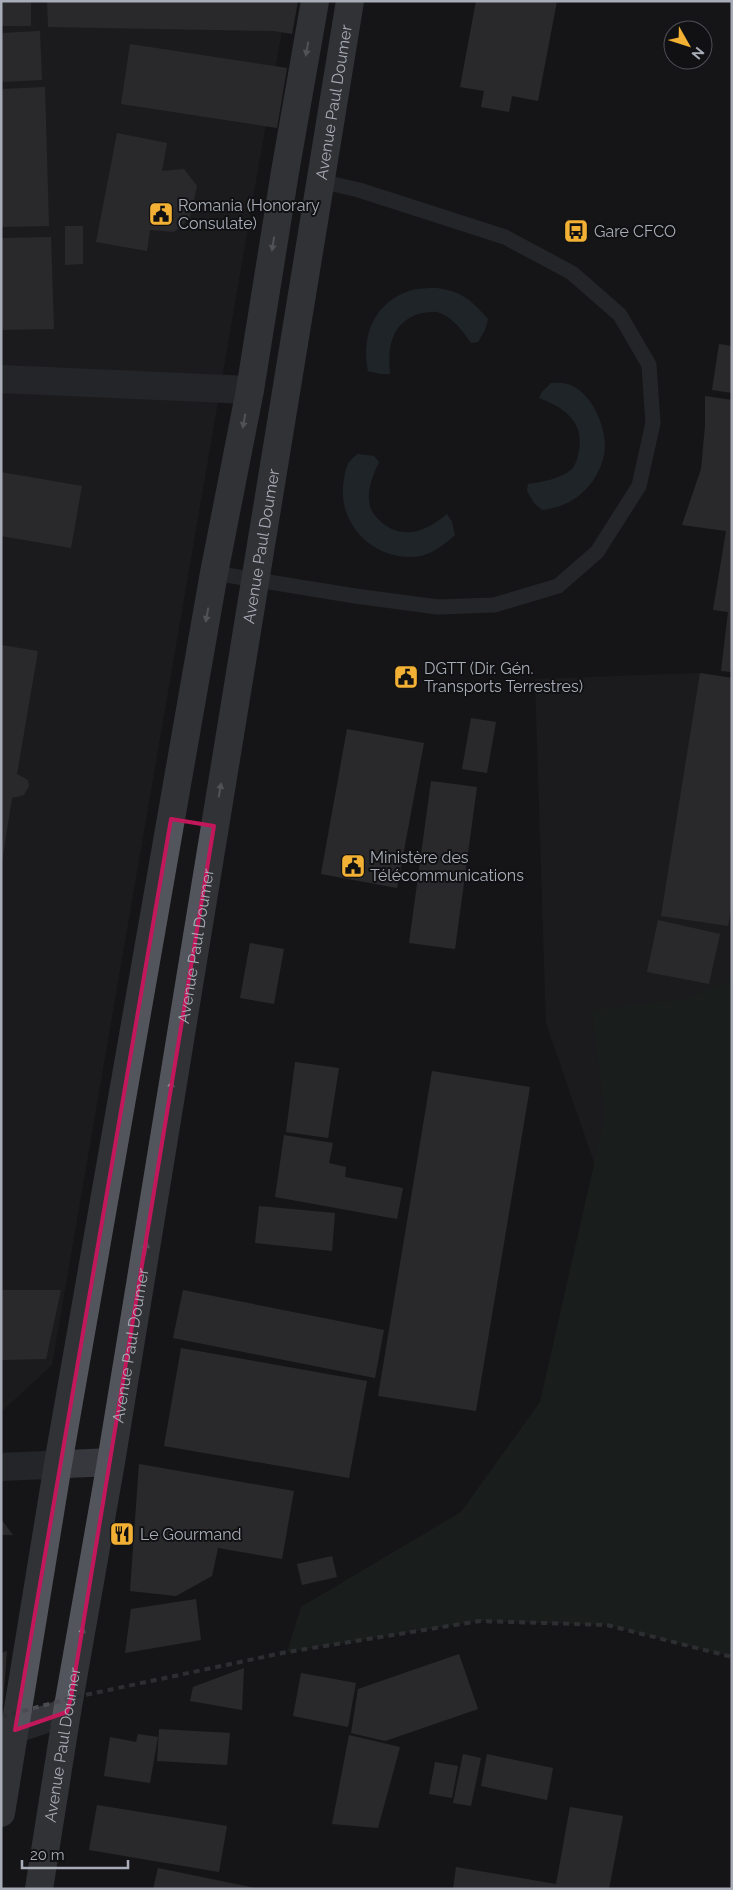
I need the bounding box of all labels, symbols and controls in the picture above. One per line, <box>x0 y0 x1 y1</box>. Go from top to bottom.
north arrow <box>663 20 713 70</box>
street label: Avenue Paul Doumer <box>311 23 356 181</box>
one-way arrow <box>302 42 310 58</box>
text: N <box>689 44 708 62</box>
place label: Romania (Honorary Consulate) <box>178 196 320 233</box>
public building icon: Romania (Honorary Consulate) <box>148 201 174 227</box>
bus stop icon: Gare CFCO <box>563 218 589 244</box>
place label: Gare CFCO <box>594 222 676 241</box>
one-way arrow <box>269 236 277 252</box>
one-way arrow <box>240 414 248 429</box>
street label: Avenue Paul Doumer <box>239 467 283 625</box>
one-way arrow <box>202 608 210 624</box>
place label: DGTT (Dir. Gén. Transports Terrestres) <box>424 659 583 696</box>
public building icon: DGTT (Dir. Gén. Transports Terrestres) <box>393 664 419 690</box>
one-way arrow <box>216 781 224 797</box>
place label: Ministère des Télécommunications <box>370 848 524 885</box>
public building icon: Ministère des Télécommunications <box>340 853 366 879</box>
street label: Avenue Paul Doumer <box>173 867 218 1025</box>
one-way arrow <box>168 1080 176 1096</box>
one-way arrow <box>142 1240 150 1256</box>
street label: Avenue Paul Doumer <box>108 1266 152 1424</box>
restaurant icon: Le Gourmand <box>109 1521 135 1547</box>
place label: Le Gourmand <box>140 1525 241 1544</box>
one-way arrow <box>78 1625 86 1641</box>
street label: Avenue Paul Doumer <box>40 1666 84 1824</box>
scale bar <box>22 1838 129 1870</box>
text: 20 m <box>30 1846 65 1864</box>

